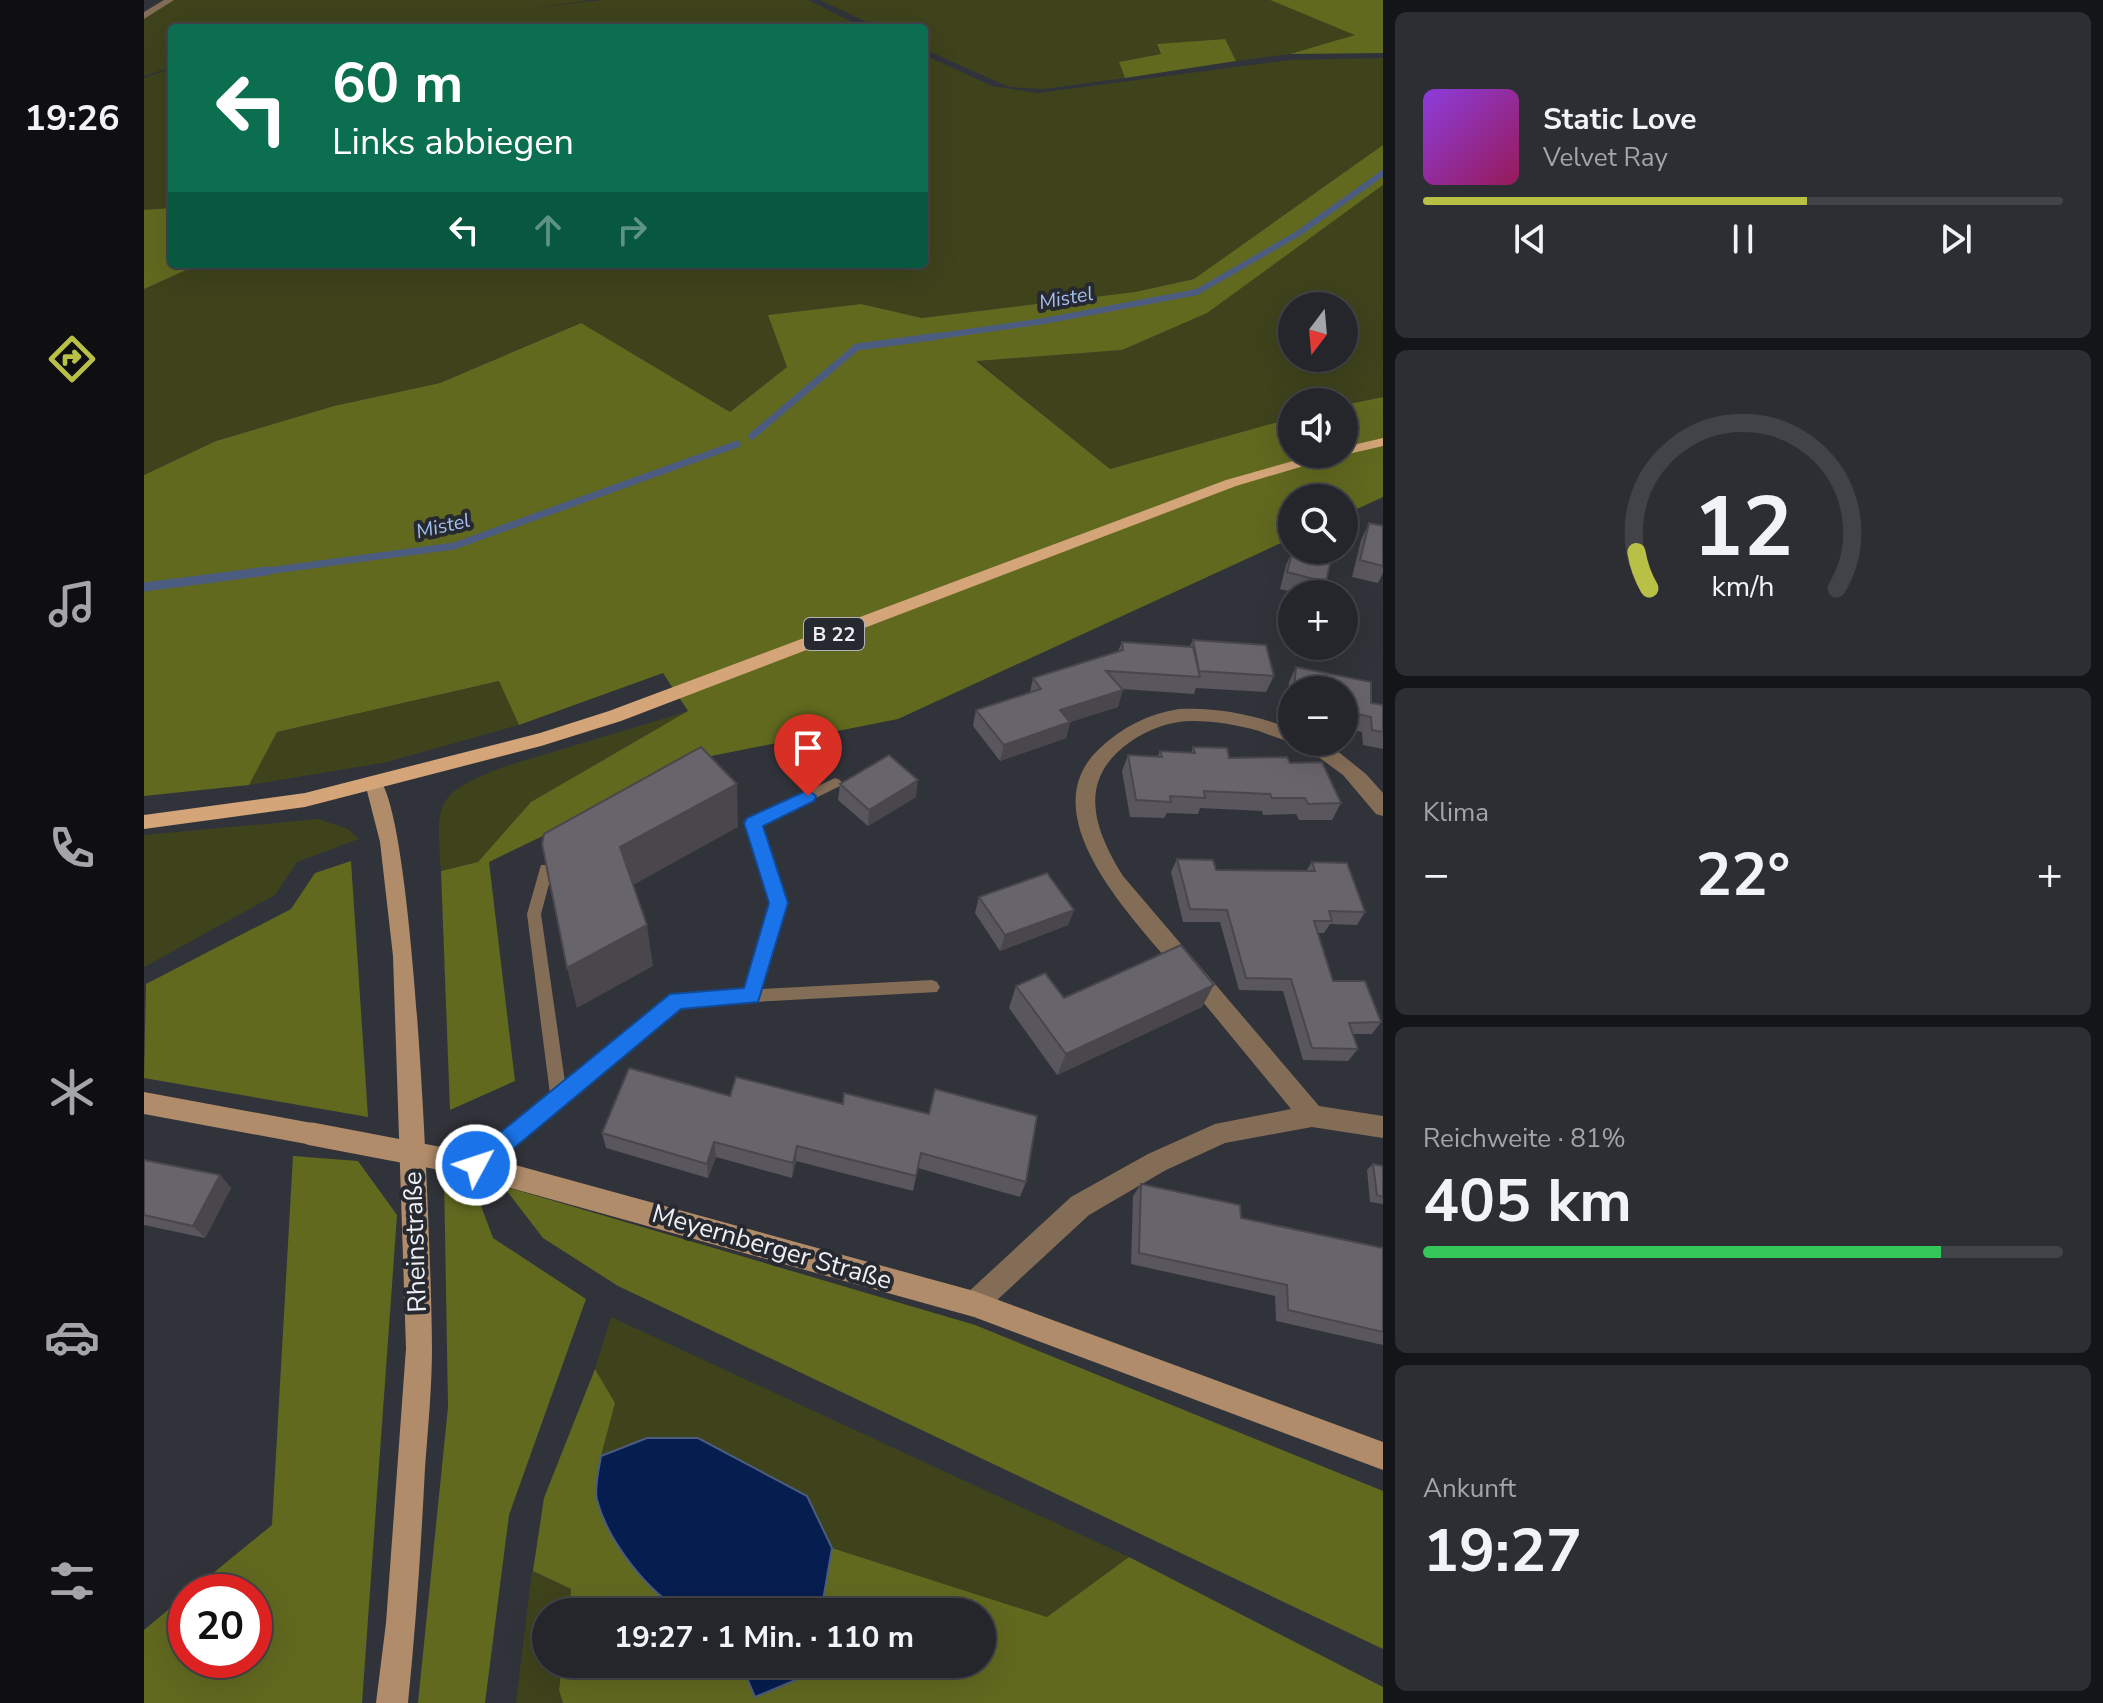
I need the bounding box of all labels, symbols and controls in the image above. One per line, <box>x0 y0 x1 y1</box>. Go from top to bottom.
text: 60 m <box>332 45 463 122</box>
icon: left <box>200 56 304 160</box>
text: 19:26 <box>24 94 120 143</box>
text: Static Love <box>1543 99 1697 140</box>
text: Links abbiegen <box>332 118 574 167</box>
text: Velvet Ray <box>1543 140 1668 175</box>
icon: left <box>442 208 486 252</box>
icon: ahead <box>526 208 570 252</box>
icon: right <box>610 208 654 252</box>
icon: previous <box>1508 217 1552 261</box>
icon: pause <box>1721 217 1765 261</box>
icon: next <box>1934 217 1978 261</box>
water label: Mistel <box>1037 280 1095 316</box>
north arrow <box>1278 292 1358 372</box>
map controls <box>1278 292 1358 756</box>
icon: directions <box>44 331 100 387</box>
button: sound <box>1278 388 1358 468</box>
text: 12 <box>1693 471 1793 584</box>
button: search <box>1278 484 1358 564</box>
water label: Mistel <box>413 507 473 545</box>
text: km/h <box>1712 567 1774 606</box>
icon: music <box>44 576 100 632</box>
button: + <box>1278 580 1358 660</box>
road number: B 22 <box>804 618 864 650</box>
button: − <box>1278 676 1358 756</box>
pin <box>774 714 842 796</box>
icon: arrive <box>786 726 830 770</box>
text: Klima <box>1423 795 1489 830</box>
icon: phone <box>44 820 100 876</box>
text: 22° <box>1696 834 1790 916</box>
text: − <box>1423 845 1449 905</box>
text: + <box>2037 845 2063 905</box>
icon: climate <box>44 1064 100 1120</box>
text: Reichweite · 81% <box>1423 1121 1626 1156</box>
position arrow <box>434 1123 518 1207</box>
text: 405 km <box>1423 1160 1632 1242</box>
street label: Rheinstraße <box>395 1171 435 1313</box>
street label: Meyernberger Straße <box>648 1196 896 1298</box>
icon: car <box>44 1309 100 1365</box>
text: Ankunft <box>1423 1471 1516 1506</box>
text: 19:27 <box>1423 1510 1582 1592</box>
icon: filters <box>44 1553 100 1609</box>
speed limit sign: 20 <box>168 1574 272 1678</box>
text: 19:27 · 1 Min. · 110 m <box>614 1617 914 1658</box>

